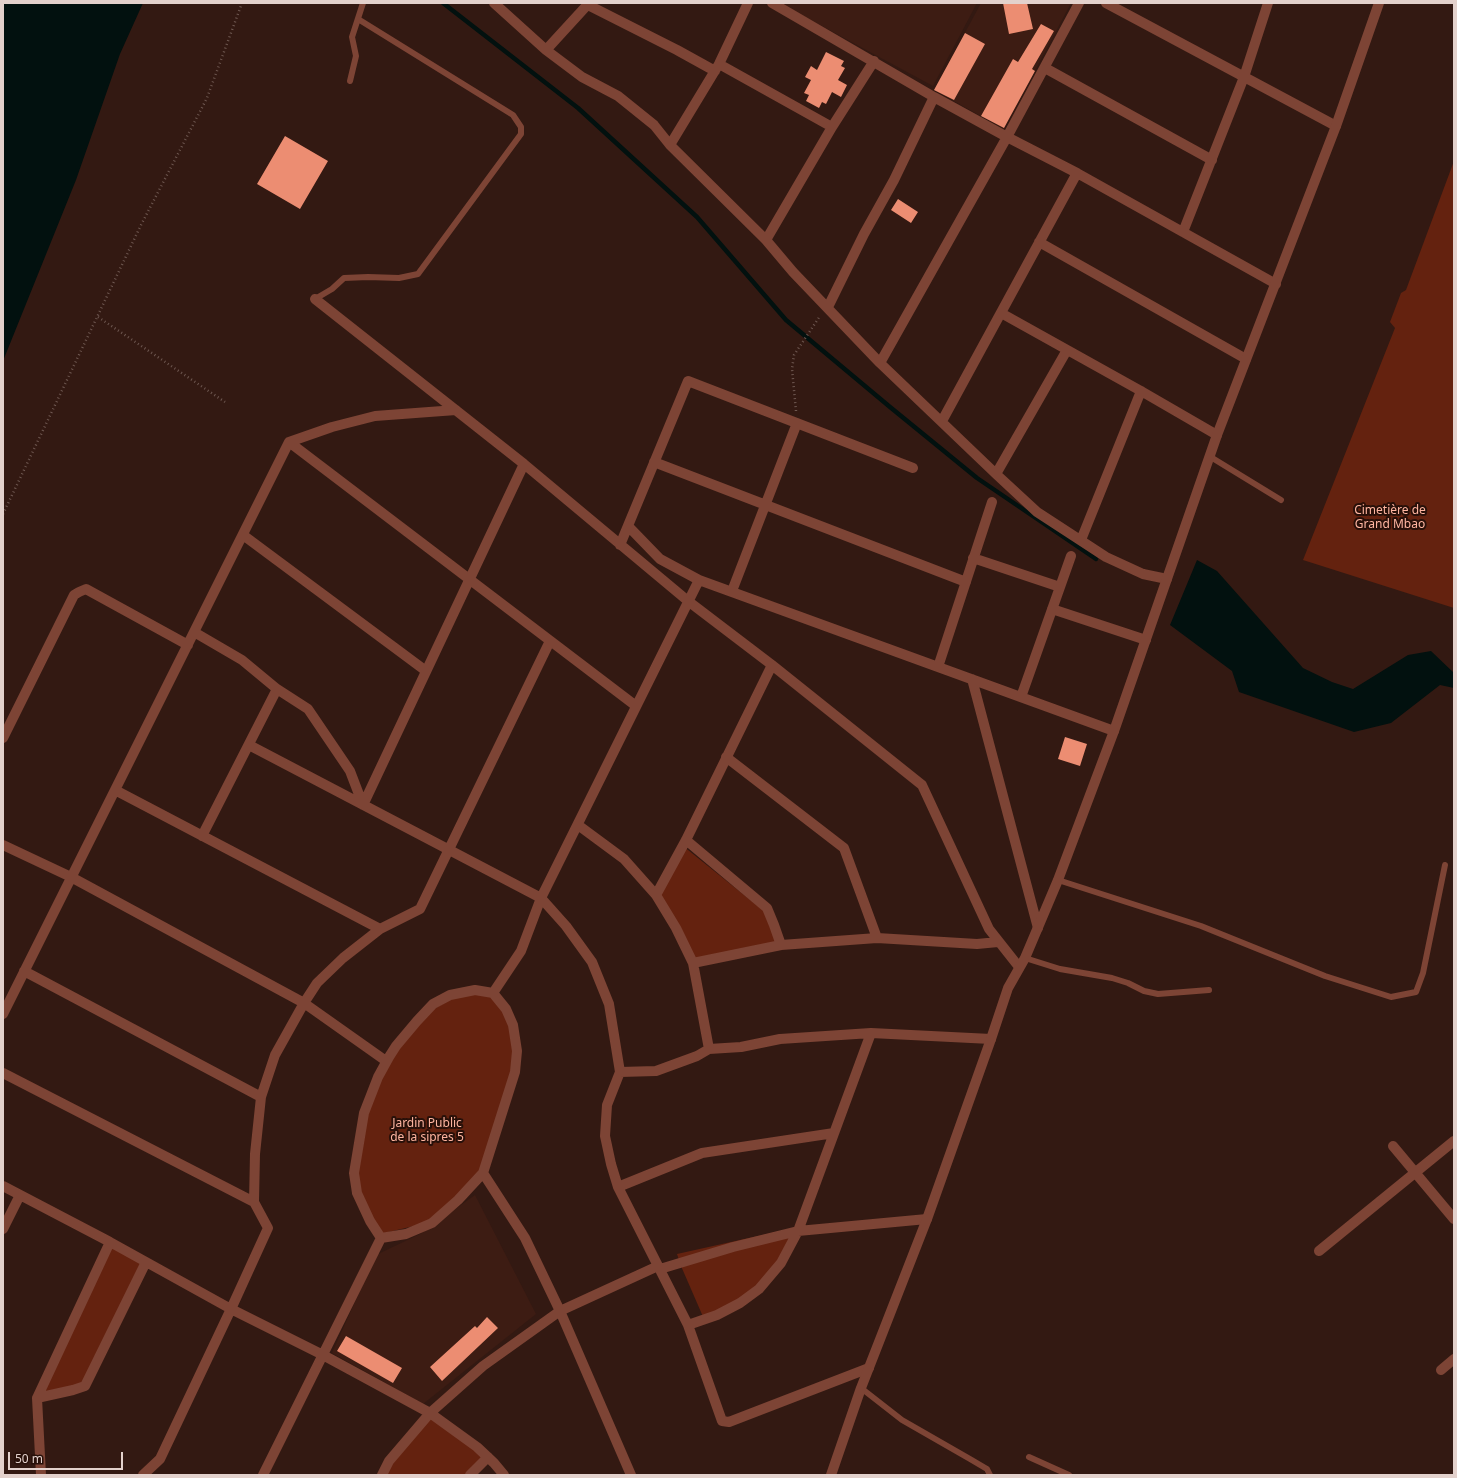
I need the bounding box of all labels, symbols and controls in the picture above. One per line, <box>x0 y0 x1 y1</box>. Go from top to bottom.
park label: Cimetière de Grand Mbao <box>1354 504 1426 532</box>
park label: Jardin Public de la sipres 5 <box>390 1117 464 1145</box>
scale bar <box>10 1444 125 1470</box>
text: 50 m <box>15 1450 43 1467</box>

